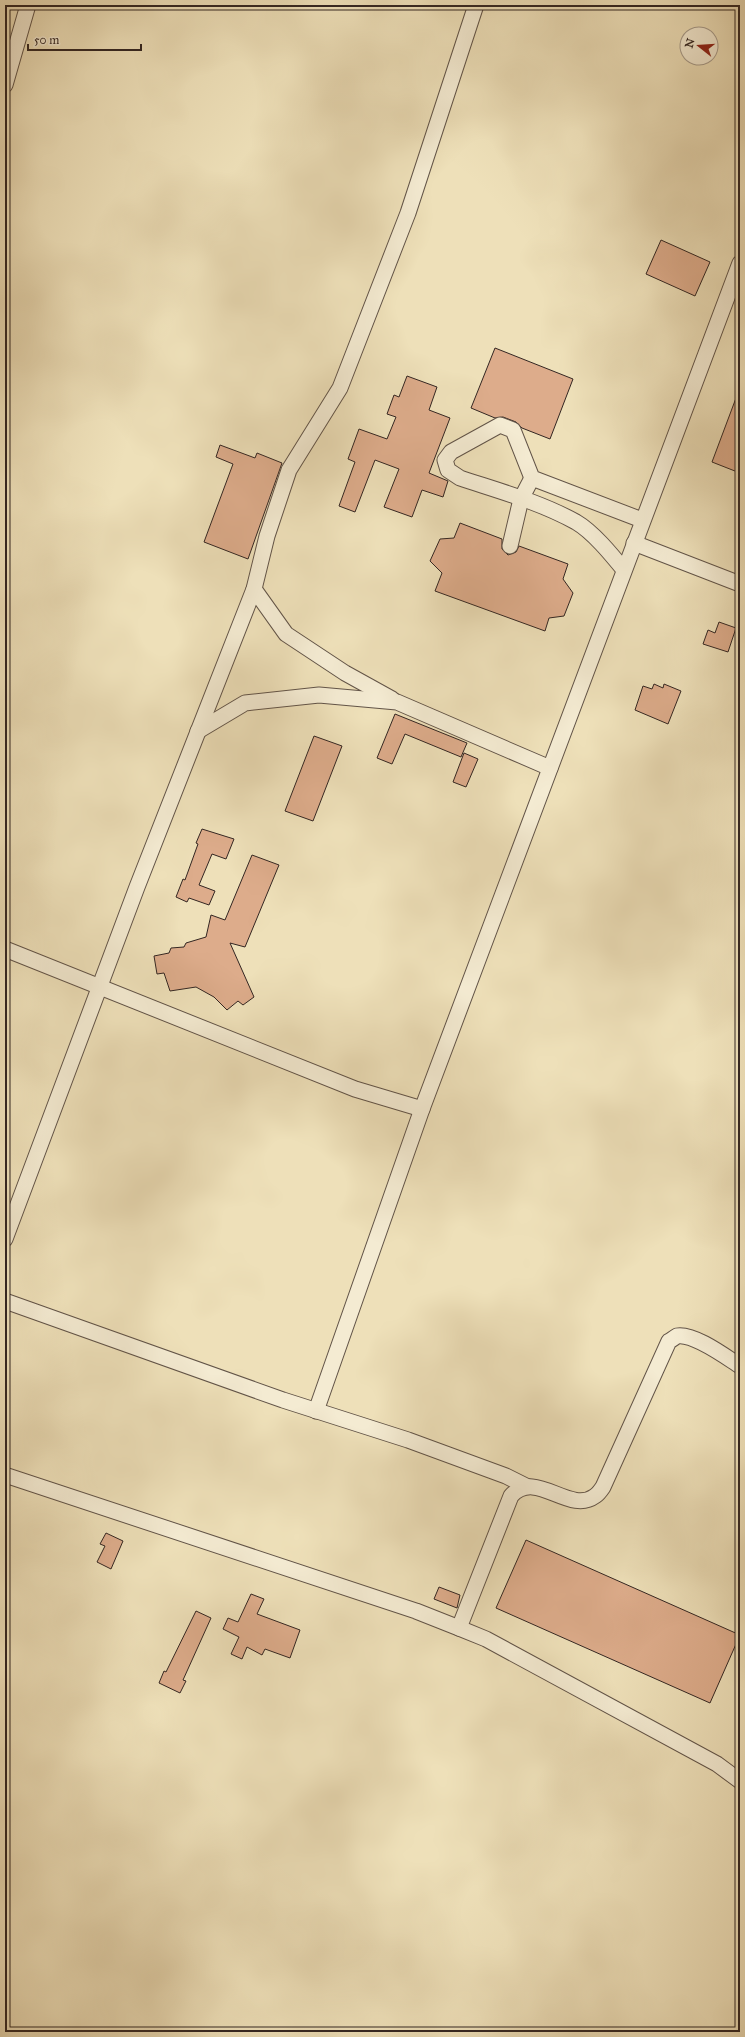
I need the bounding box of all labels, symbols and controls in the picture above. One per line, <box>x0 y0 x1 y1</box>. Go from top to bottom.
scale bar <box>28 26 141 52</box>
north arrow <box>679 26 719 66</box>
text: 50 m <box>34 33 59 47</box>
text: N <box>682 36 698 50</box>

